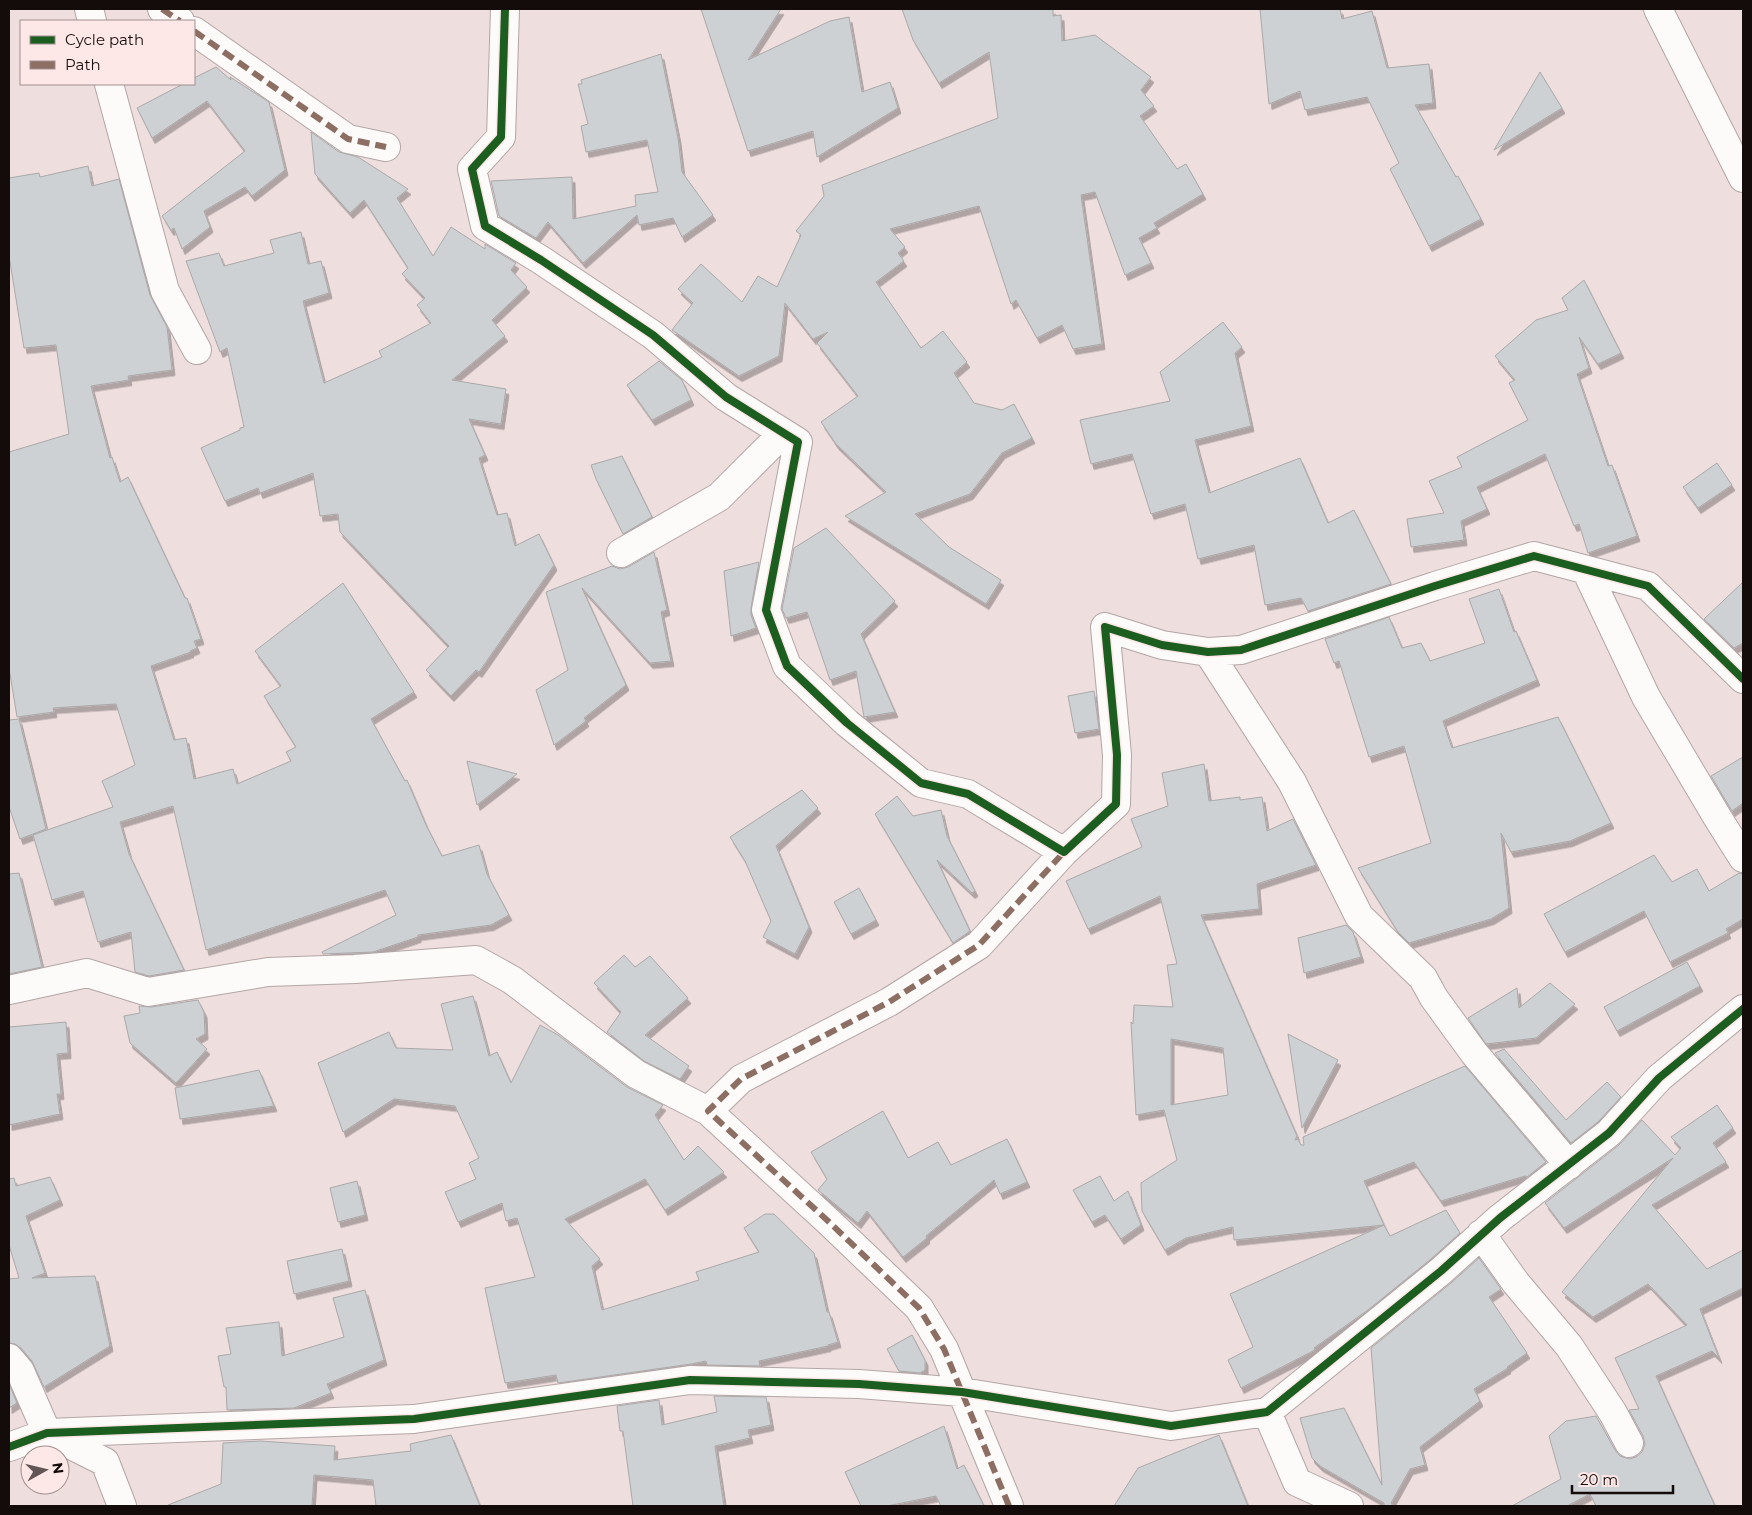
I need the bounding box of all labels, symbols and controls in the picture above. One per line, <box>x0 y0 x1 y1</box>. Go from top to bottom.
legend <box>20 20 195 85</box>
text: Cycle path <box>65 30 144 49</box>
text: Path <box>65 55 101 74</box>
north arrow <box>20 1445 70 1495</box>
text: N <box>48 1461 68 1475</box>
scale bar <box>1572 1462 1673 1494</box>
text: 20 m <box>1580 1470 1618 1489</box>

